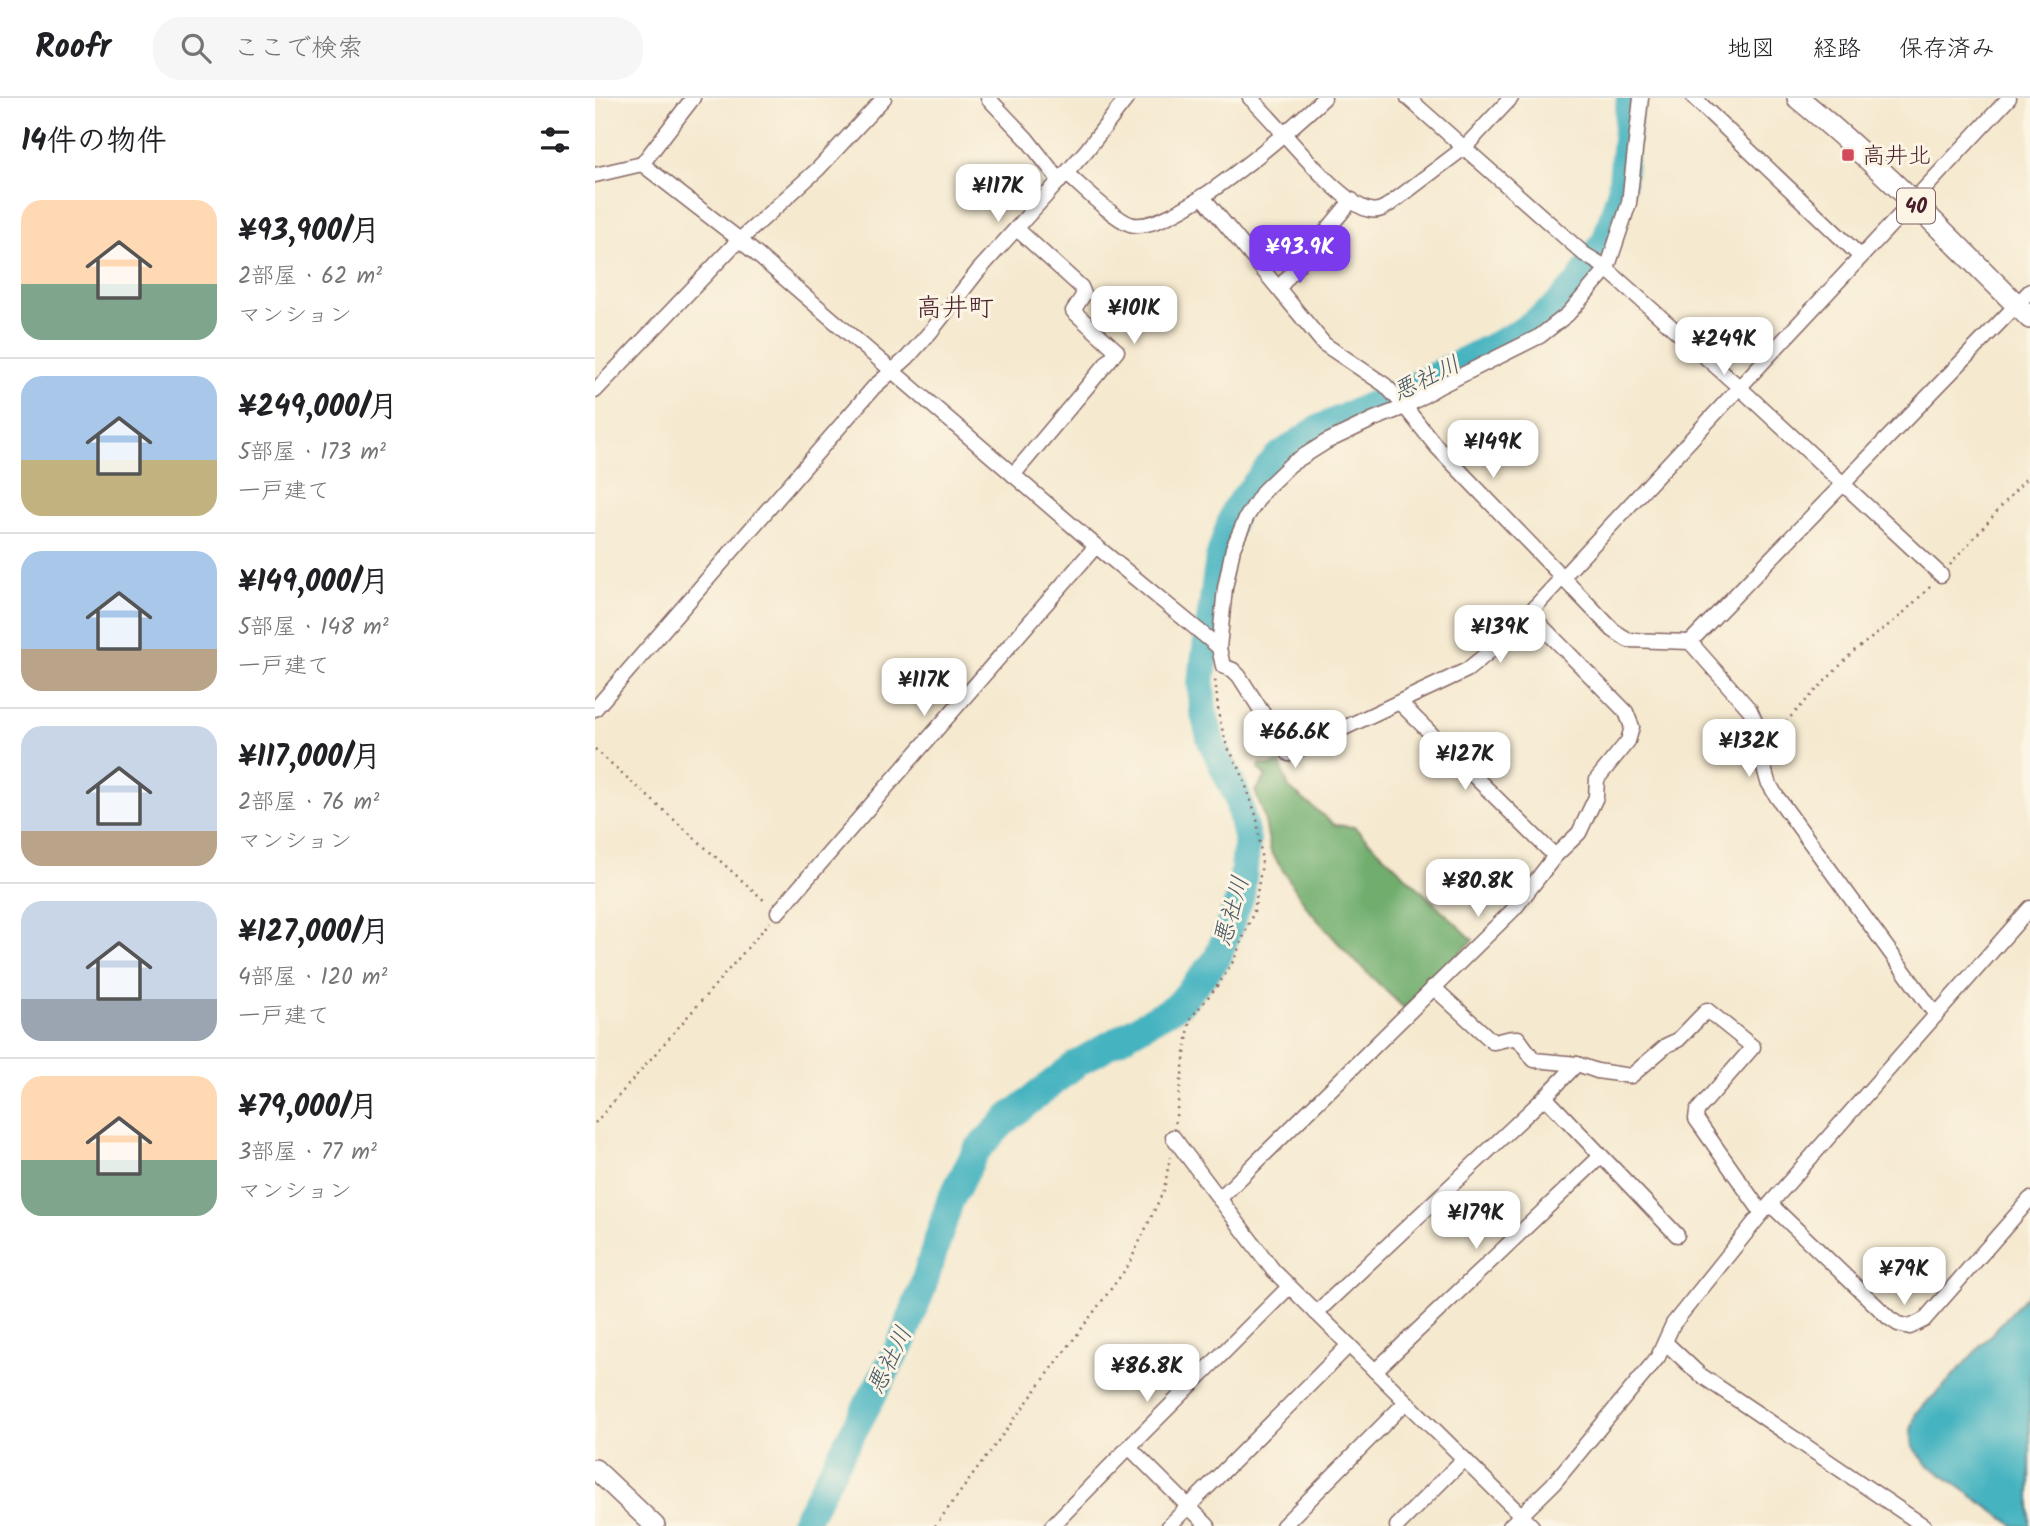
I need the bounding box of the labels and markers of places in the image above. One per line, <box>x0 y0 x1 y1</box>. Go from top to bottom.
place label: 高井北 <box>1862 139 1931 175</box>
marker: 高井北 <box>1840 147 1856 163</box>
pin: ¥117K <box>949 164 1047 224</box>
pin: ¥93.9K <box>1243 226 1357 285</box>
pin: ¥101K <box>1085 286 1183 346</box>
pin: ¥249K <box>1675 317 1773 377</box>
pin: ¥149K <box>1444 420 1542 480</box>
pin: ¥139K <box>1451 606 1549 665</box>
pin: ¥117K <box>875 658 973 718</box>
pin: ¥66.6K <box>1238 710 1352 770</box>
pin: ¥132K <box>1700 720 1798 779</box>
pin: ¥127K <box>1416 732 1514 792</box>
pin: ¥80.8K <box>1421 860 1535 919</box>
pin: ¥179K <box>1427 1192 1525 1251</box>
pin: ¥79K <box>1863 1248 1945 1307</box>
pin: ¥86.8K <box>1090 1344 1204 1404</box>

